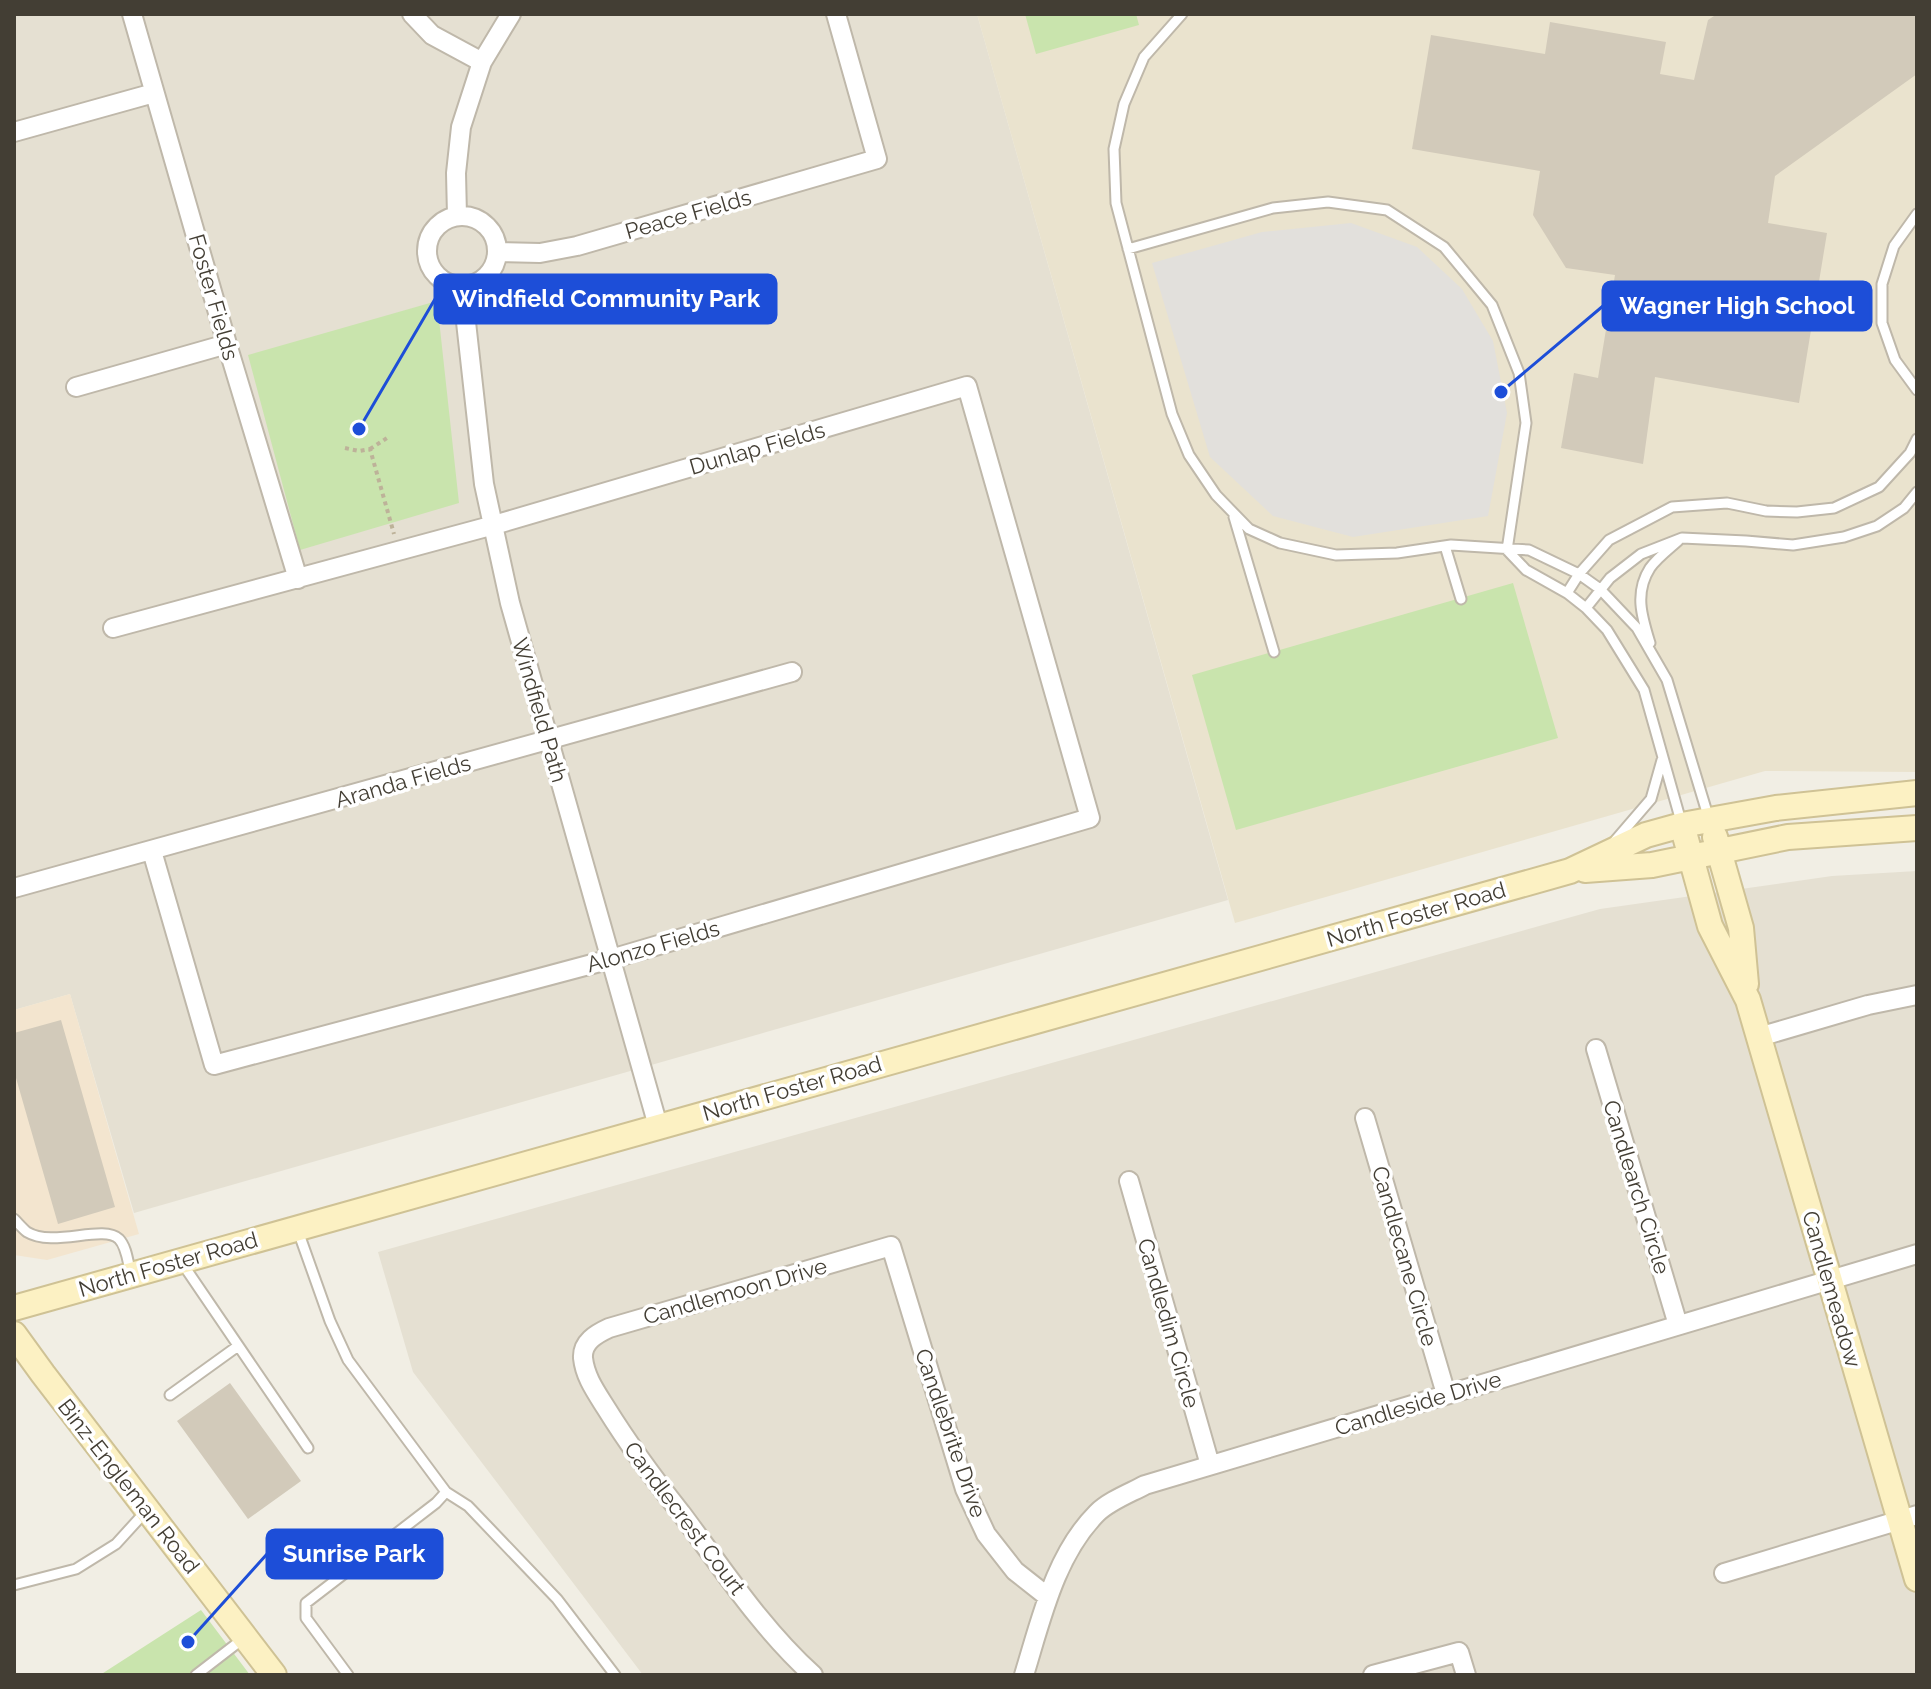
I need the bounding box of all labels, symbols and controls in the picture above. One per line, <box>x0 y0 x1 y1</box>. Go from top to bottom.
street label: Peace Fields <box>622 184 754 244</box>
street label: Foster Fields <box>184 231 244 363</box>
callout: Windfield Community Park <box>435 275 776 323</box>
callout: Wagner High School <box>1603 282 1871 330</box>
text: Windfield Community Park <box>452 284 761 313</box>
text: Wagner High School <box>1619 291 1855 320</box>
street label: Dunlap Fields <box>686 416 828 480</box>
street label: Windfield Path <box>507 635 573 785</box>
street label: Aranda Fields <box>332 749 474 813</box>
street label: North Foster Road <box>1323 876 1509 952</box>
street label: Alonzo Fields <box>584 915 722 977</box>
street label: North Foster Road <box>699 1050 885 1126</box>
street label: Candlearch Circle <box>1598 1097 1676 1277</box>
street label: Candlecane Circle <box>1367 1163 1443 1349</box>
street label: Candlemeadow <box>1797 1208 1867 1370</box>
street label: North Foster Road <box>75 1226 261 1302</box>
street label: Candledim Circle <box>1132 1235 1206 1411</box>
street label: Candlemoon Drive <box>640 1252 830 1330</box>
street label: Candlebrite Drive <box>910 1345 992 1521</box>
street label: Candleside Drive <box>1332 1365 1504 1441</box>
street label: Binz-Engleman Road <box>53 1394 205 1578</box>
street label: Candlecrest Court <box>619 1436 751 1600</box>
callout: Sunrise Park <box>267 1530 442 1578</box>
text: Sunrise Park <box>283 1539 426 1568</box>

